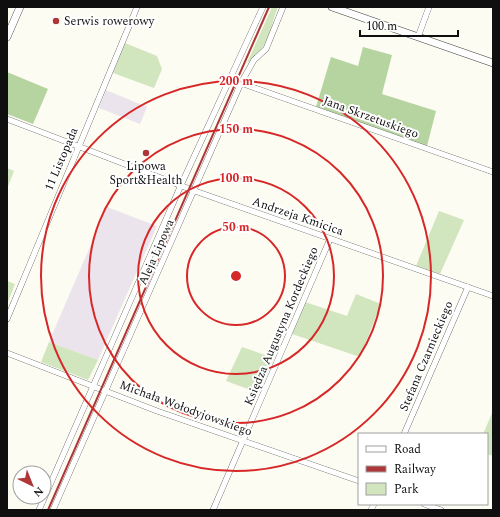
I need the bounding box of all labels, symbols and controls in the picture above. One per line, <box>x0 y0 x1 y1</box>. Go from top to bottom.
place label: Serwis rowerowy <box>64 12 156 31</box>
scale bar <box>360 12 458 38</box>
marker: Serwis rowerowy <box>51 16 61 26</box>
text: 100 m <box>366 17 397 36</box>
text: 200 m <box>219 72 253 91</box>
street label: Jana Skrzetuskiego <box>320 91 421 144</box>
text: 150 m <box>219 120 253 139</box>
street label: 11 Listopada <box>40 124 83 194</box>
marker: Lipowa Sport&Health <box>141 148 151 158</box>
place label: Lipowa Sport&Health <box>109 157 183 190</box>
text: 100 m <box>219 169 253 188</box>
street label: Andrzeja Kmicica <box>250 192 346 241</box>
street label: Aleja Lipowa <box>133 216 180 288</box>
text: 50 m <box>222 218 250 237</box>
street label: Księdza Augustyna Kordeckiego <box>239 244 324 409</box>
centre of rings <box>229 269 243 283</box>
street label: Stefana Czarnieckiego <box>395 298 458 414</box>
street label: Michała Wołodyjowskiego <box>117 376 255 441</box>
legend <box>358 433 488 505</box>
text: Road <box>394 440 421 459</box>
text: Railway <box>394 460 437 479</box>
north arrow <box>12 465 52 505</box>
text: Park <box>394 480 419 499</box>
text: N <box>29 483 48 501</box>

